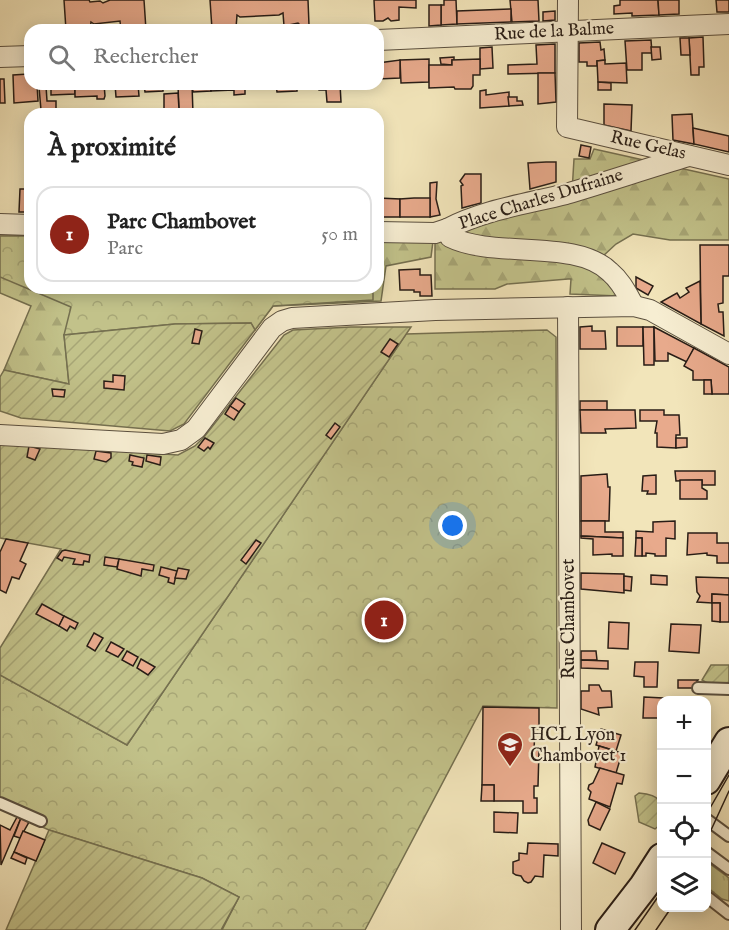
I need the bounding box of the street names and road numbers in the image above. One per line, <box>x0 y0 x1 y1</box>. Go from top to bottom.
street label: Rue de la Balme <box>493 17 615 47</box>
street label: Rue Gelas <box>608 126 688 166</box>
street label: Place Charles Dufraine <box>456 164 626 236</box>
street label: Rue Chambovet <box>558 559 581 679</box>

